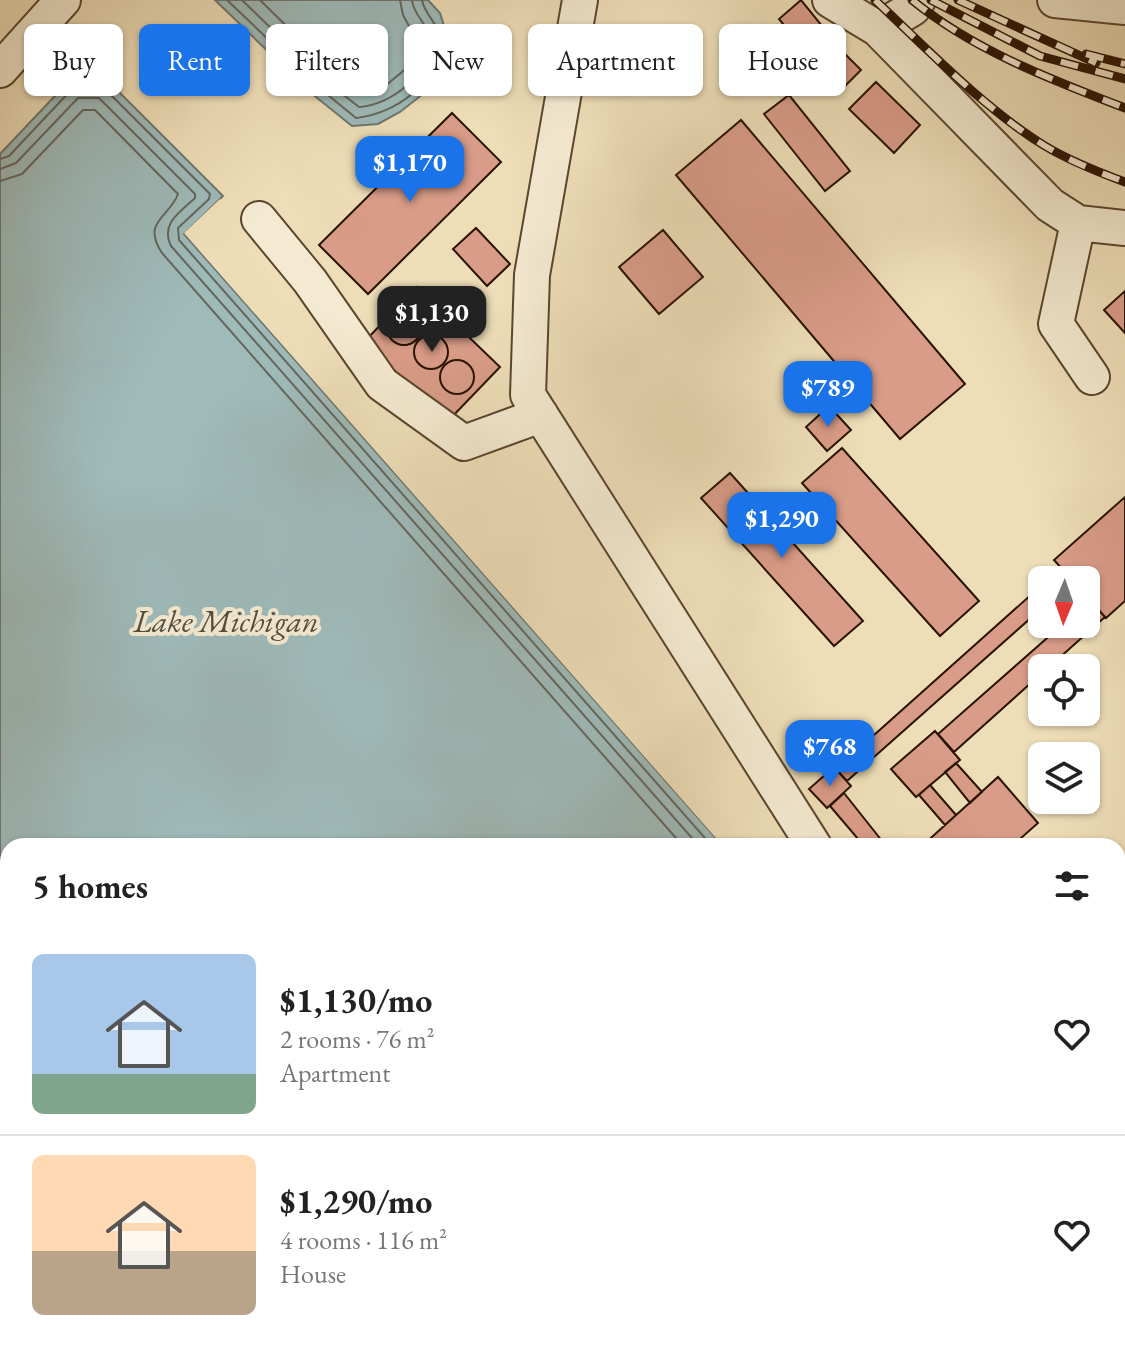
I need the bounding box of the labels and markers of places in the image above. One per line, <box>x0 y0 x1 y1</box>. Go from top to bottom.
pin: $1,170 <box>345 136 475 204</box>
pin: $1,130 <box>367 286 497 354</box>
pin: $789 <box>781 361 875 429</box>
pin: $1,290 <box>717 492 847 560</box>
pin: $768 <box>783 720 877 788</box>

